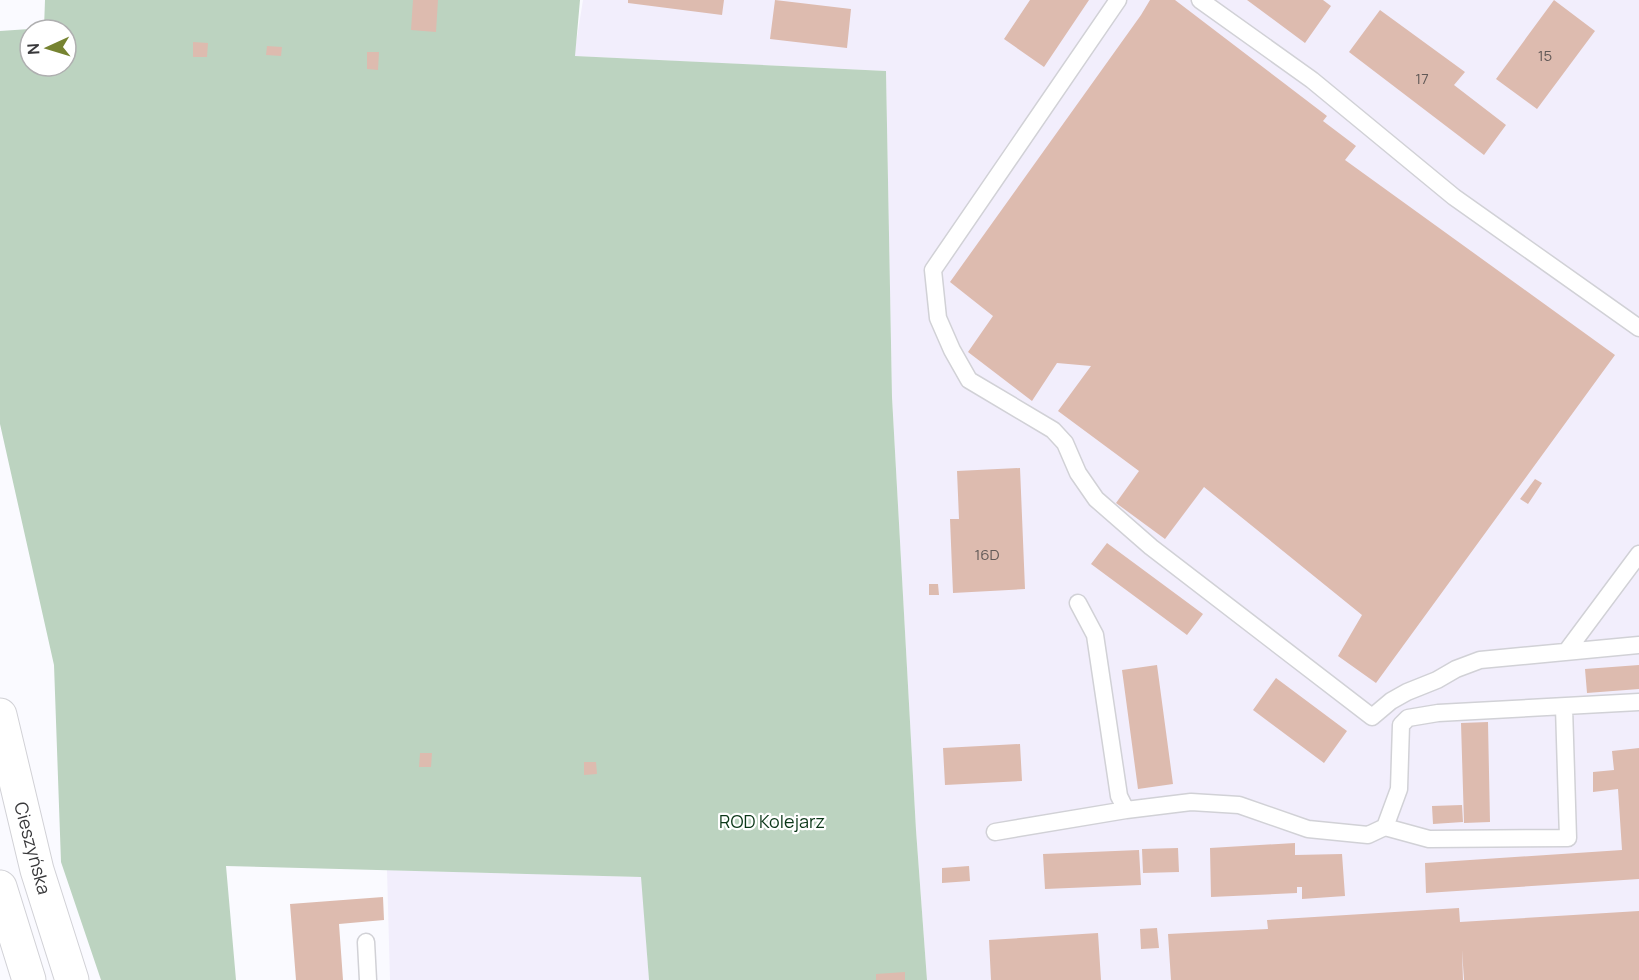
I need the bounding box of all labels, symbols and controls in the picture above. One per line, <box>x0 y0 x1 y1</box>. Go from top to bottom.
north arrow <box>18 18 78 78</box>
text: N <box>22 43 44 56</box>
house number: 15 <box>1538 45 1552 66</box>
house number: 17 <box>1415 68 1429 89</box>
house number: 16D <box>974 544 1000 565</box>
street label: Cieszyńska <box>9 799 57 897</box>
park label: ROD Kolejarz <box>719 809 825 833</box>

